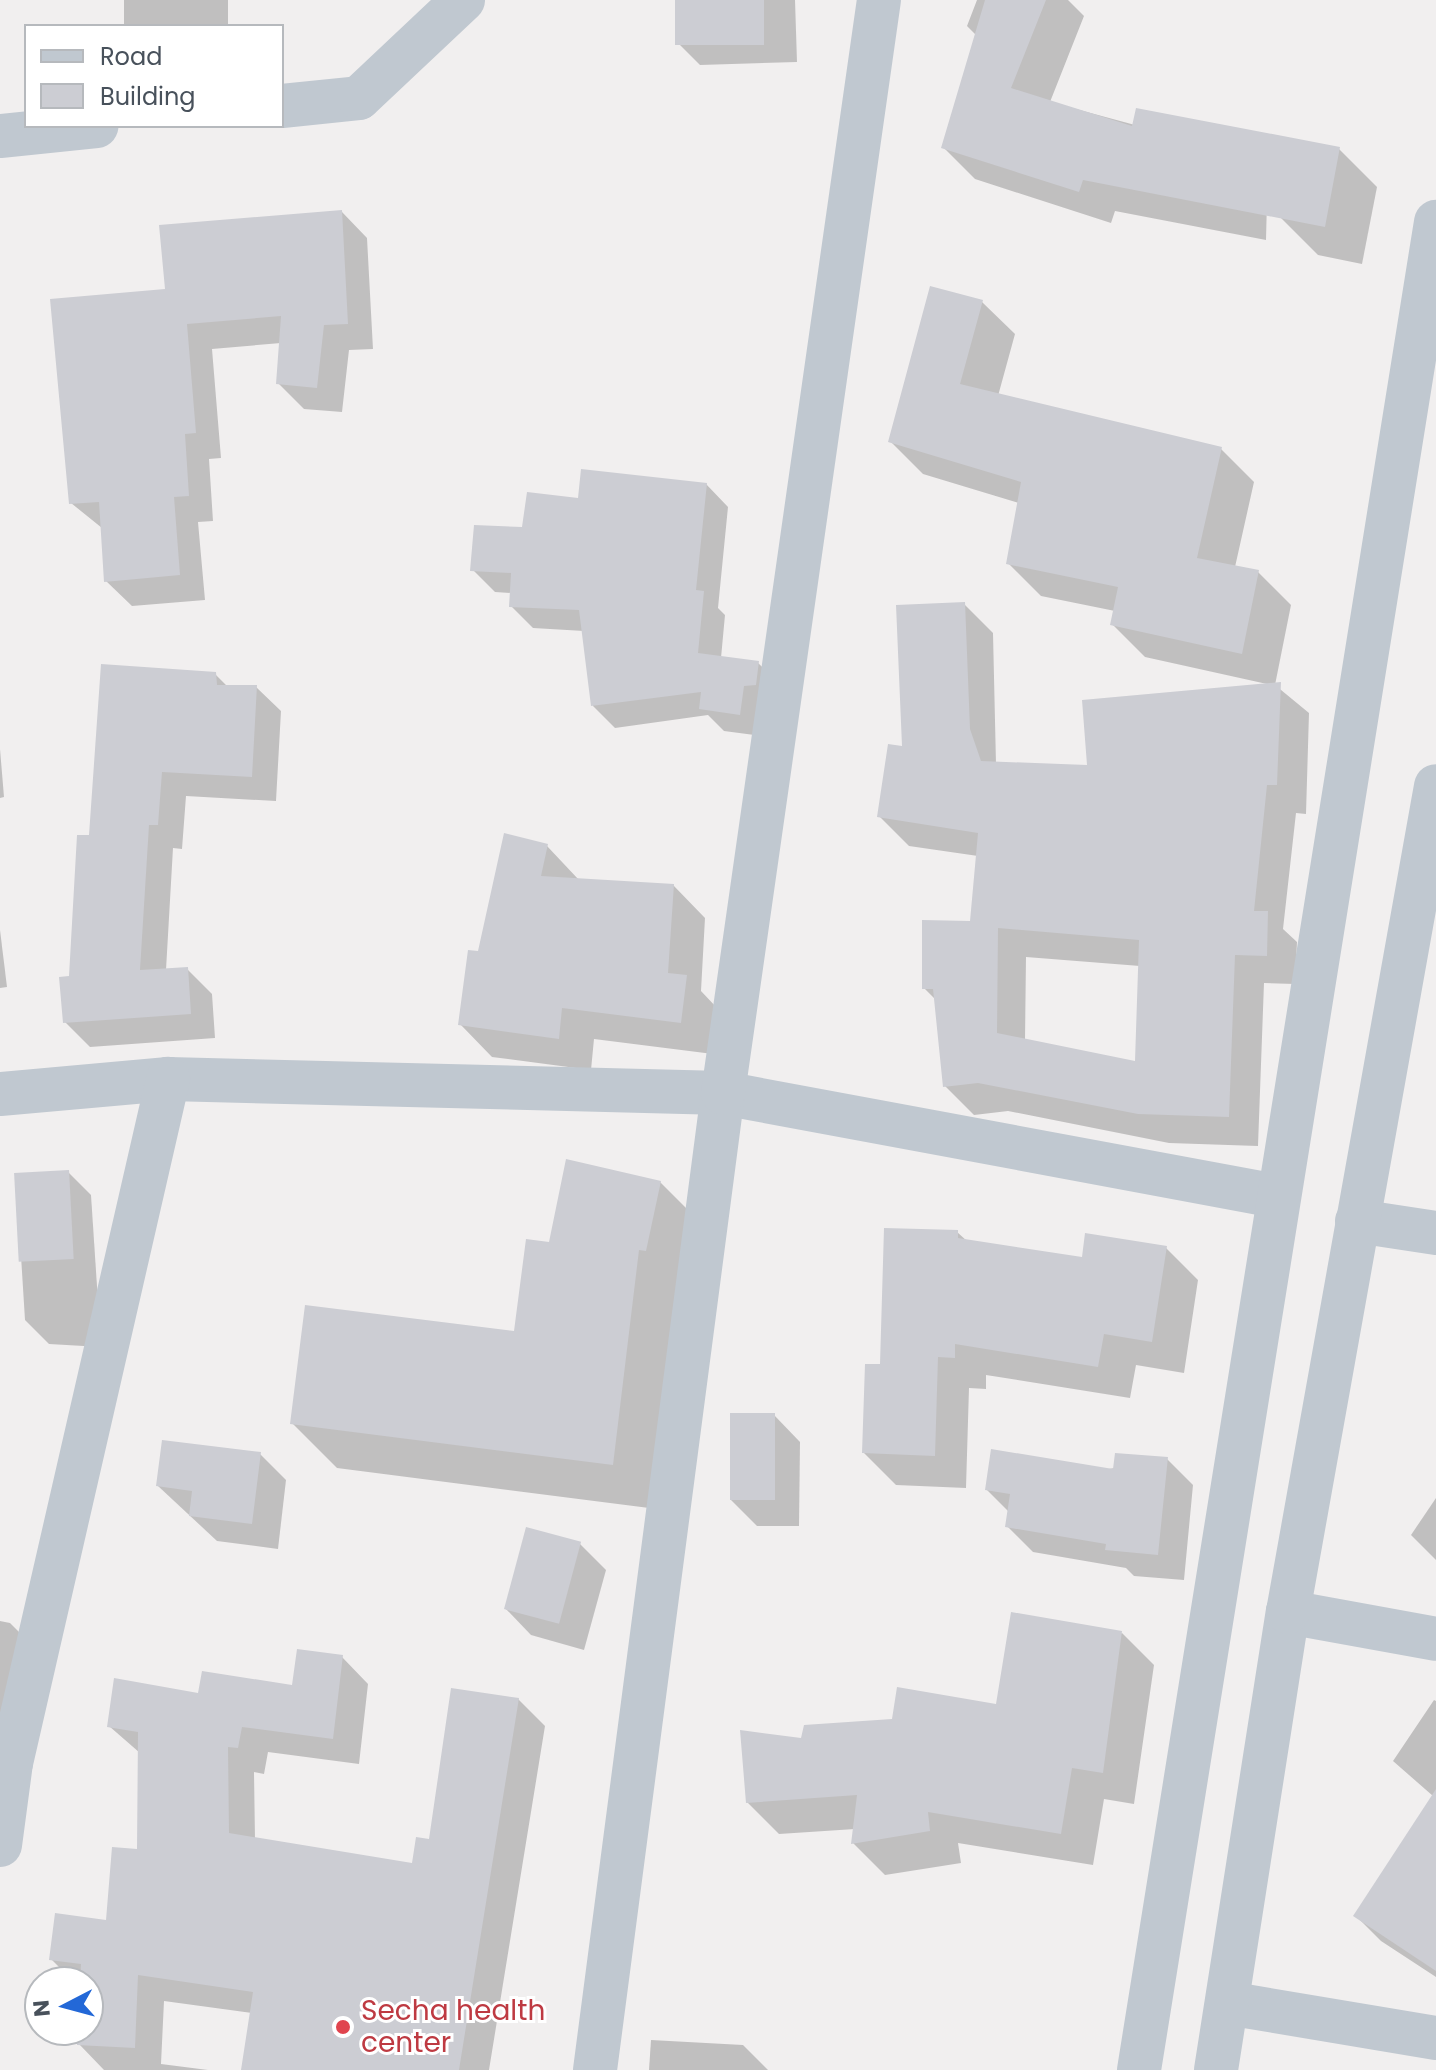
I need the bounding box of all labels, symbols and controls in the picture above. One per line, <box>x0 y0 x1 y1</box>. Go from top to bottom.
legend <box>24 24 284 128</box>
text: Road <box>100 40 162 73</box>
text: Building <box>100 80 196 113</box>
north arrow <box>24 1966 104 2046</box>
place label: Secha health center <box>361 1994 545 2060</box>
text: N <box>25 1999 58 2018</box>
marker: Secha health center <box>332 2016 354 2038</box>

